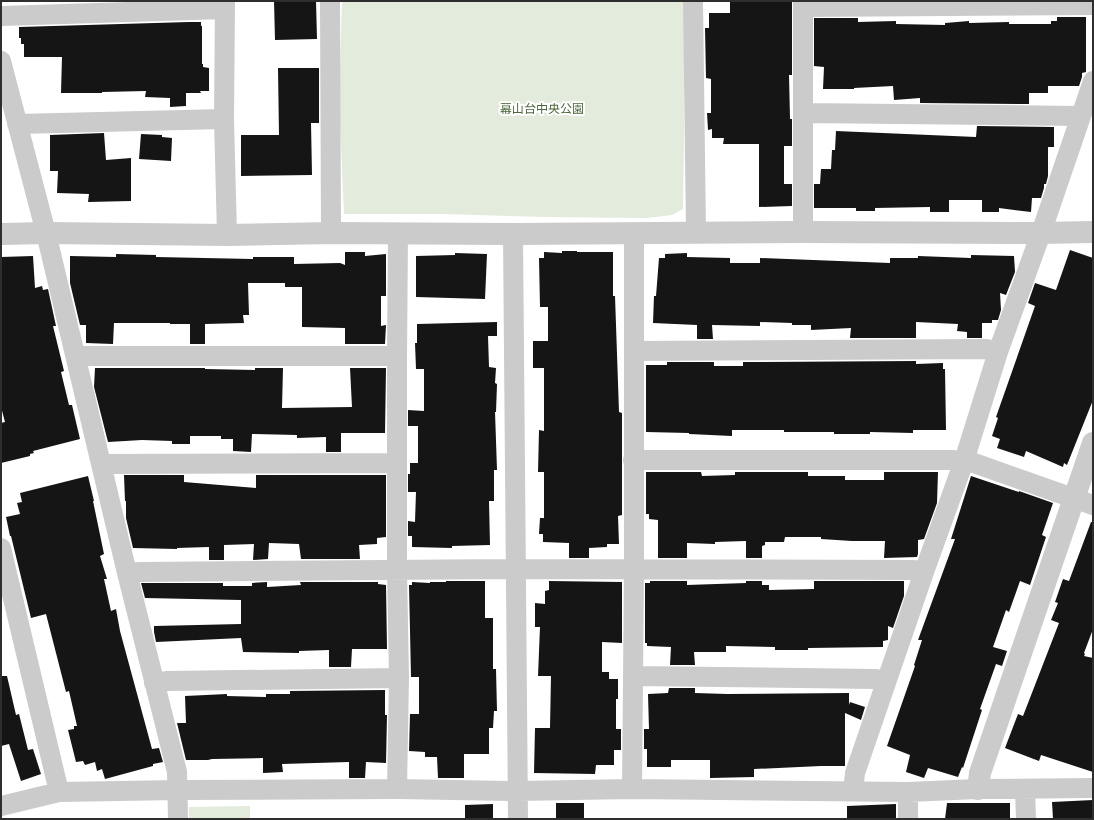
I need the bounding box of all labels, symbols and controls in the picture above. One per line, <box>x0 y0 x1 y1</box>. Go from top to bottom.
park label: 幕山台中央公園 <box>500 101 584 116</box>

